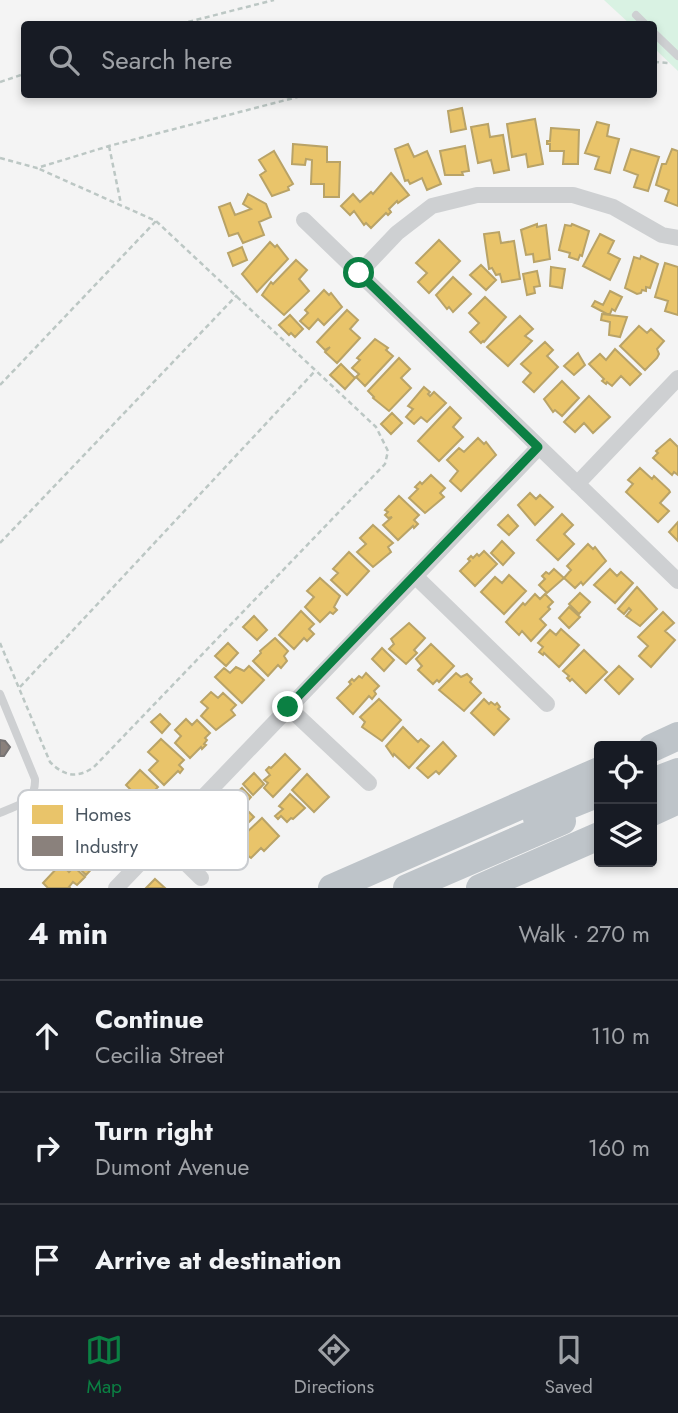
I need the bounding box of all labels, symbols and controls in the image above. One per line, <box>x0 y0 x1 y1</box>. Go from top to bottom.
search box <box>21 21 657 98</box>
icon: search <box>45 41 83 79</box>
text: Search here <box>101 41 233 79</box>
route start <box>343 257 374 288</box>
route end <box>272 691 303 722</box>
map controls <box>594 741 657 867</box>
button: locate <box>594 741 657 804</box>
legend <box>18 790 248 870</box>
text: Homes <box>75 801 132 828</box>
button: layers <box>594 804 657 867</box>
text: Industry <box>75 833 139 860</box>
text: 4 min <box>28 912 108 955</box>
text: Walk · 270 m <box>519 917 650 951</box>
text: Continue <box>95 1000 204 1038</box>
icon: ahead <box>28 1017 66 1055</box>
text: 110 m <box>591 1019 650 1053</box>
text: Cecilia Street <box>95 1038 224 1072</box>
text: Turn right <box>95 1112 213 1150</box>
icon: right <box>28 1129 66 1167</box>
text: 160 m <box>588 1131 650 1165</box>
text: Dumont Avenue <box>95 1150 249 1184</box>
icon: arrive <box>28 1241 66 1279</box>
text: Arrive at destination <box>95 1241 342 1279</box>
tab: Map <box>85 1331 123 1400</box>
tab: Directions <box>294 1331 374 1400</box>
tab: Saved <box>545 1331 593 1400</box>

